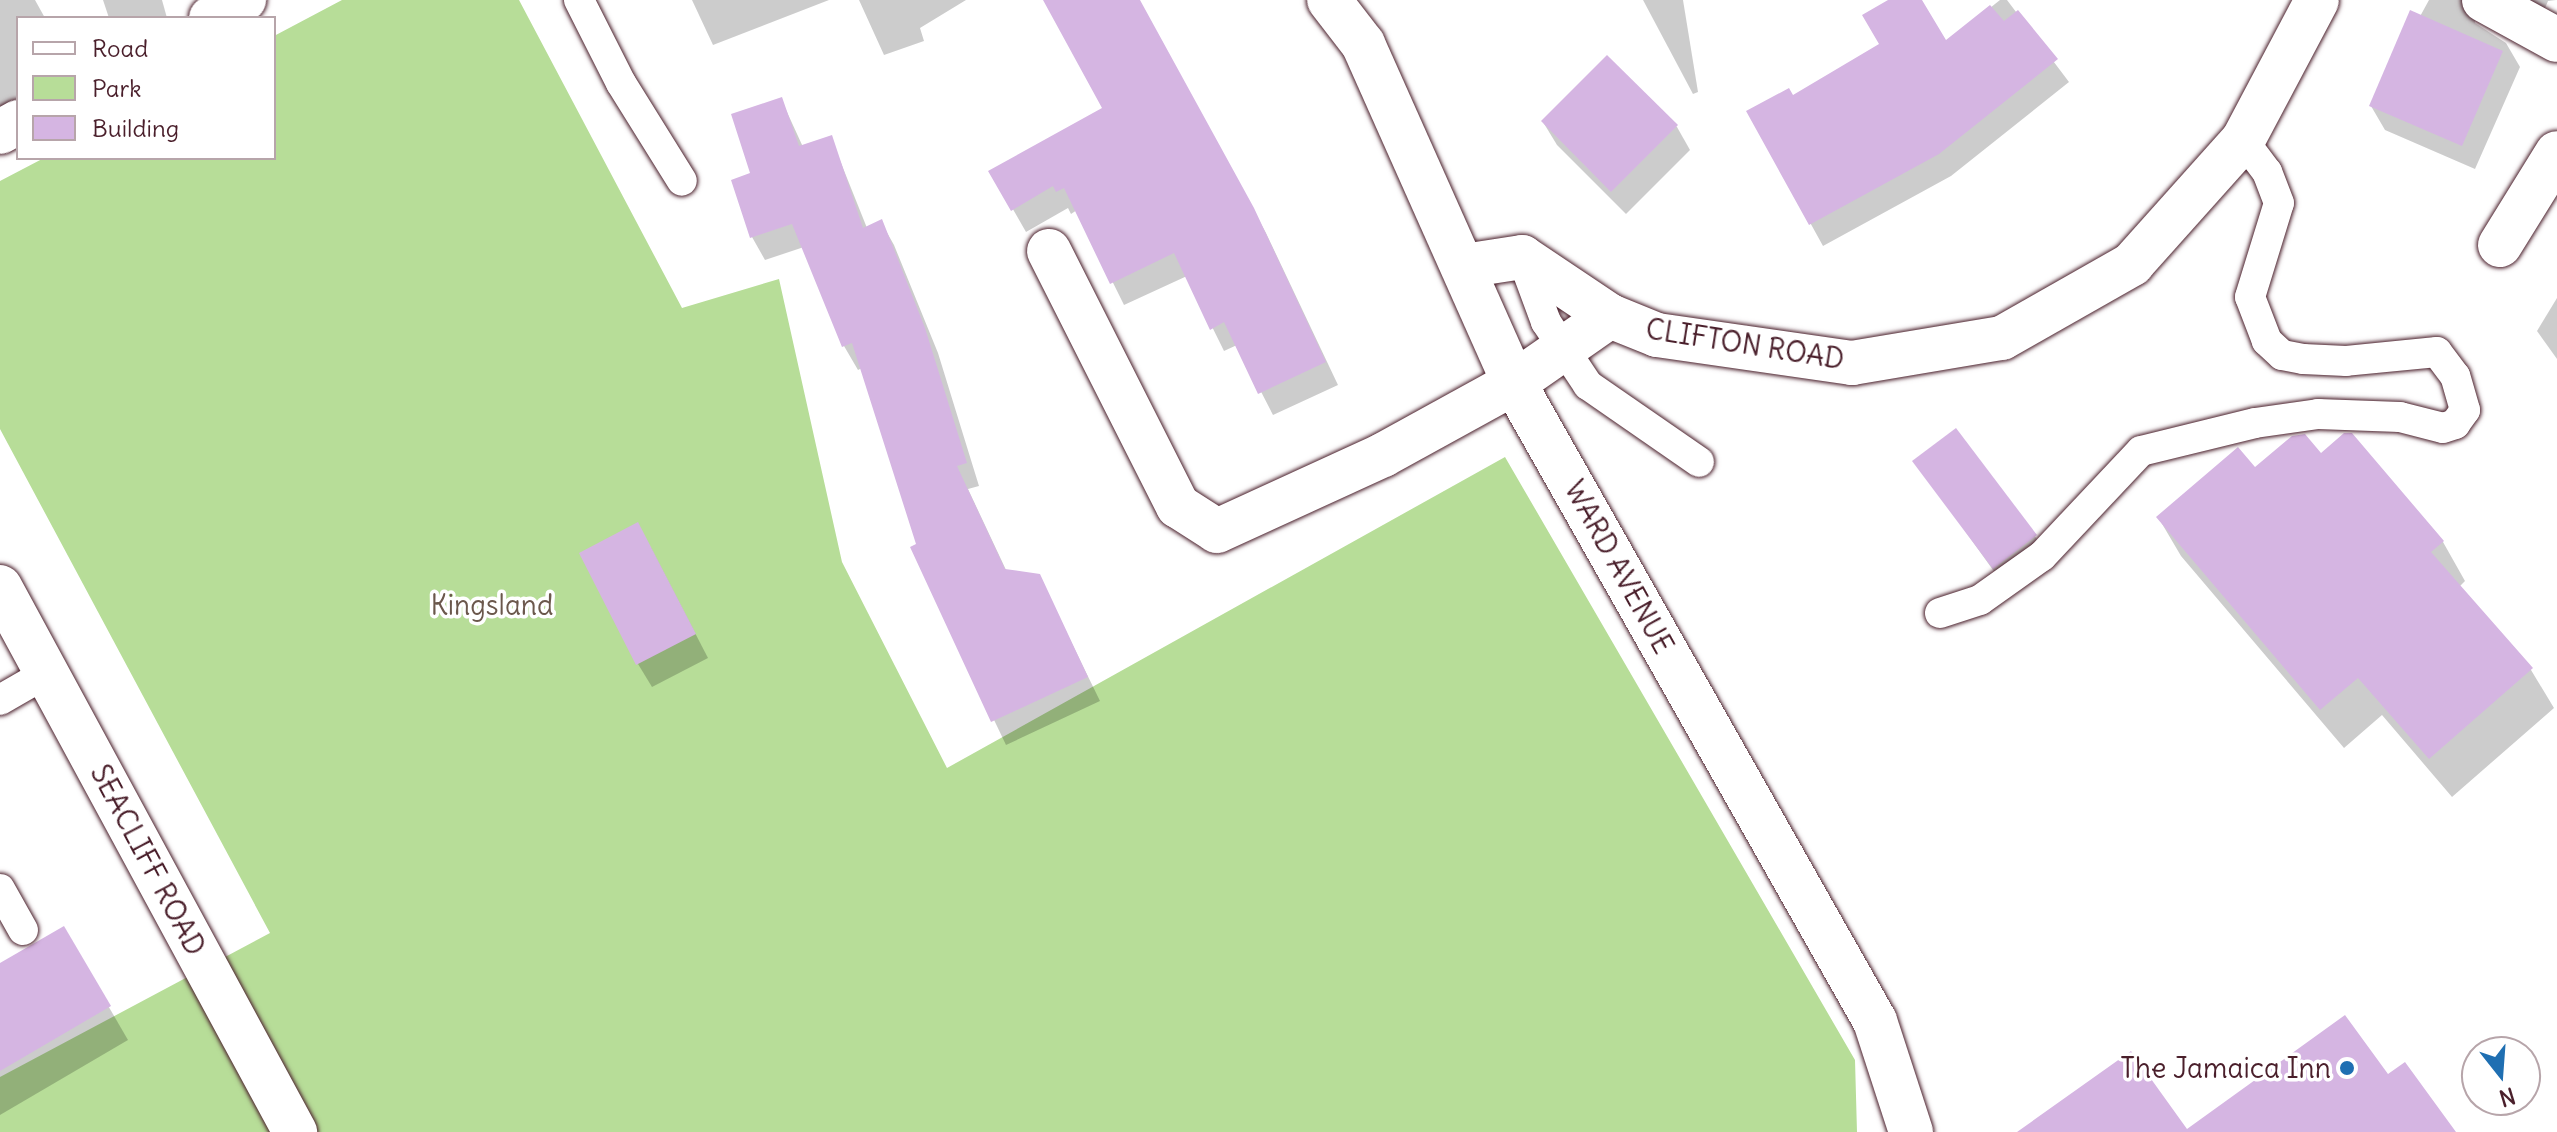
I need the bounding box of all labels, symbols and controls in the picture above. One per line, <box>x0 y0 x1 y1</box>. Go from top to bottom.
legend <box>16 16 276 160</box>
text: Road <box>92 33 148 63</box>
text: Park <box>92 73 142 103</box>
text: Building <box>92 113 179 143</box>
street label: CLIFTON ROAD <box>1643 312 1847 376</box>
street label: WARD AVENUE <box>1558 474 1680 660</box>
park label: Kingsland <box>430 588 554 622</box>
street label: SEACLIFF ROAD <box>84 759 212 961</box>
north arrow <box>2461 1036 2541 1116</box>
place label: The Jamaica Inn <box>2120 1051 2331 1085</box>
marker: The Jamaica Inn <box>2338 1059 2356 1077</box>
text: N <box>2496 1081 2519 1113</box>

